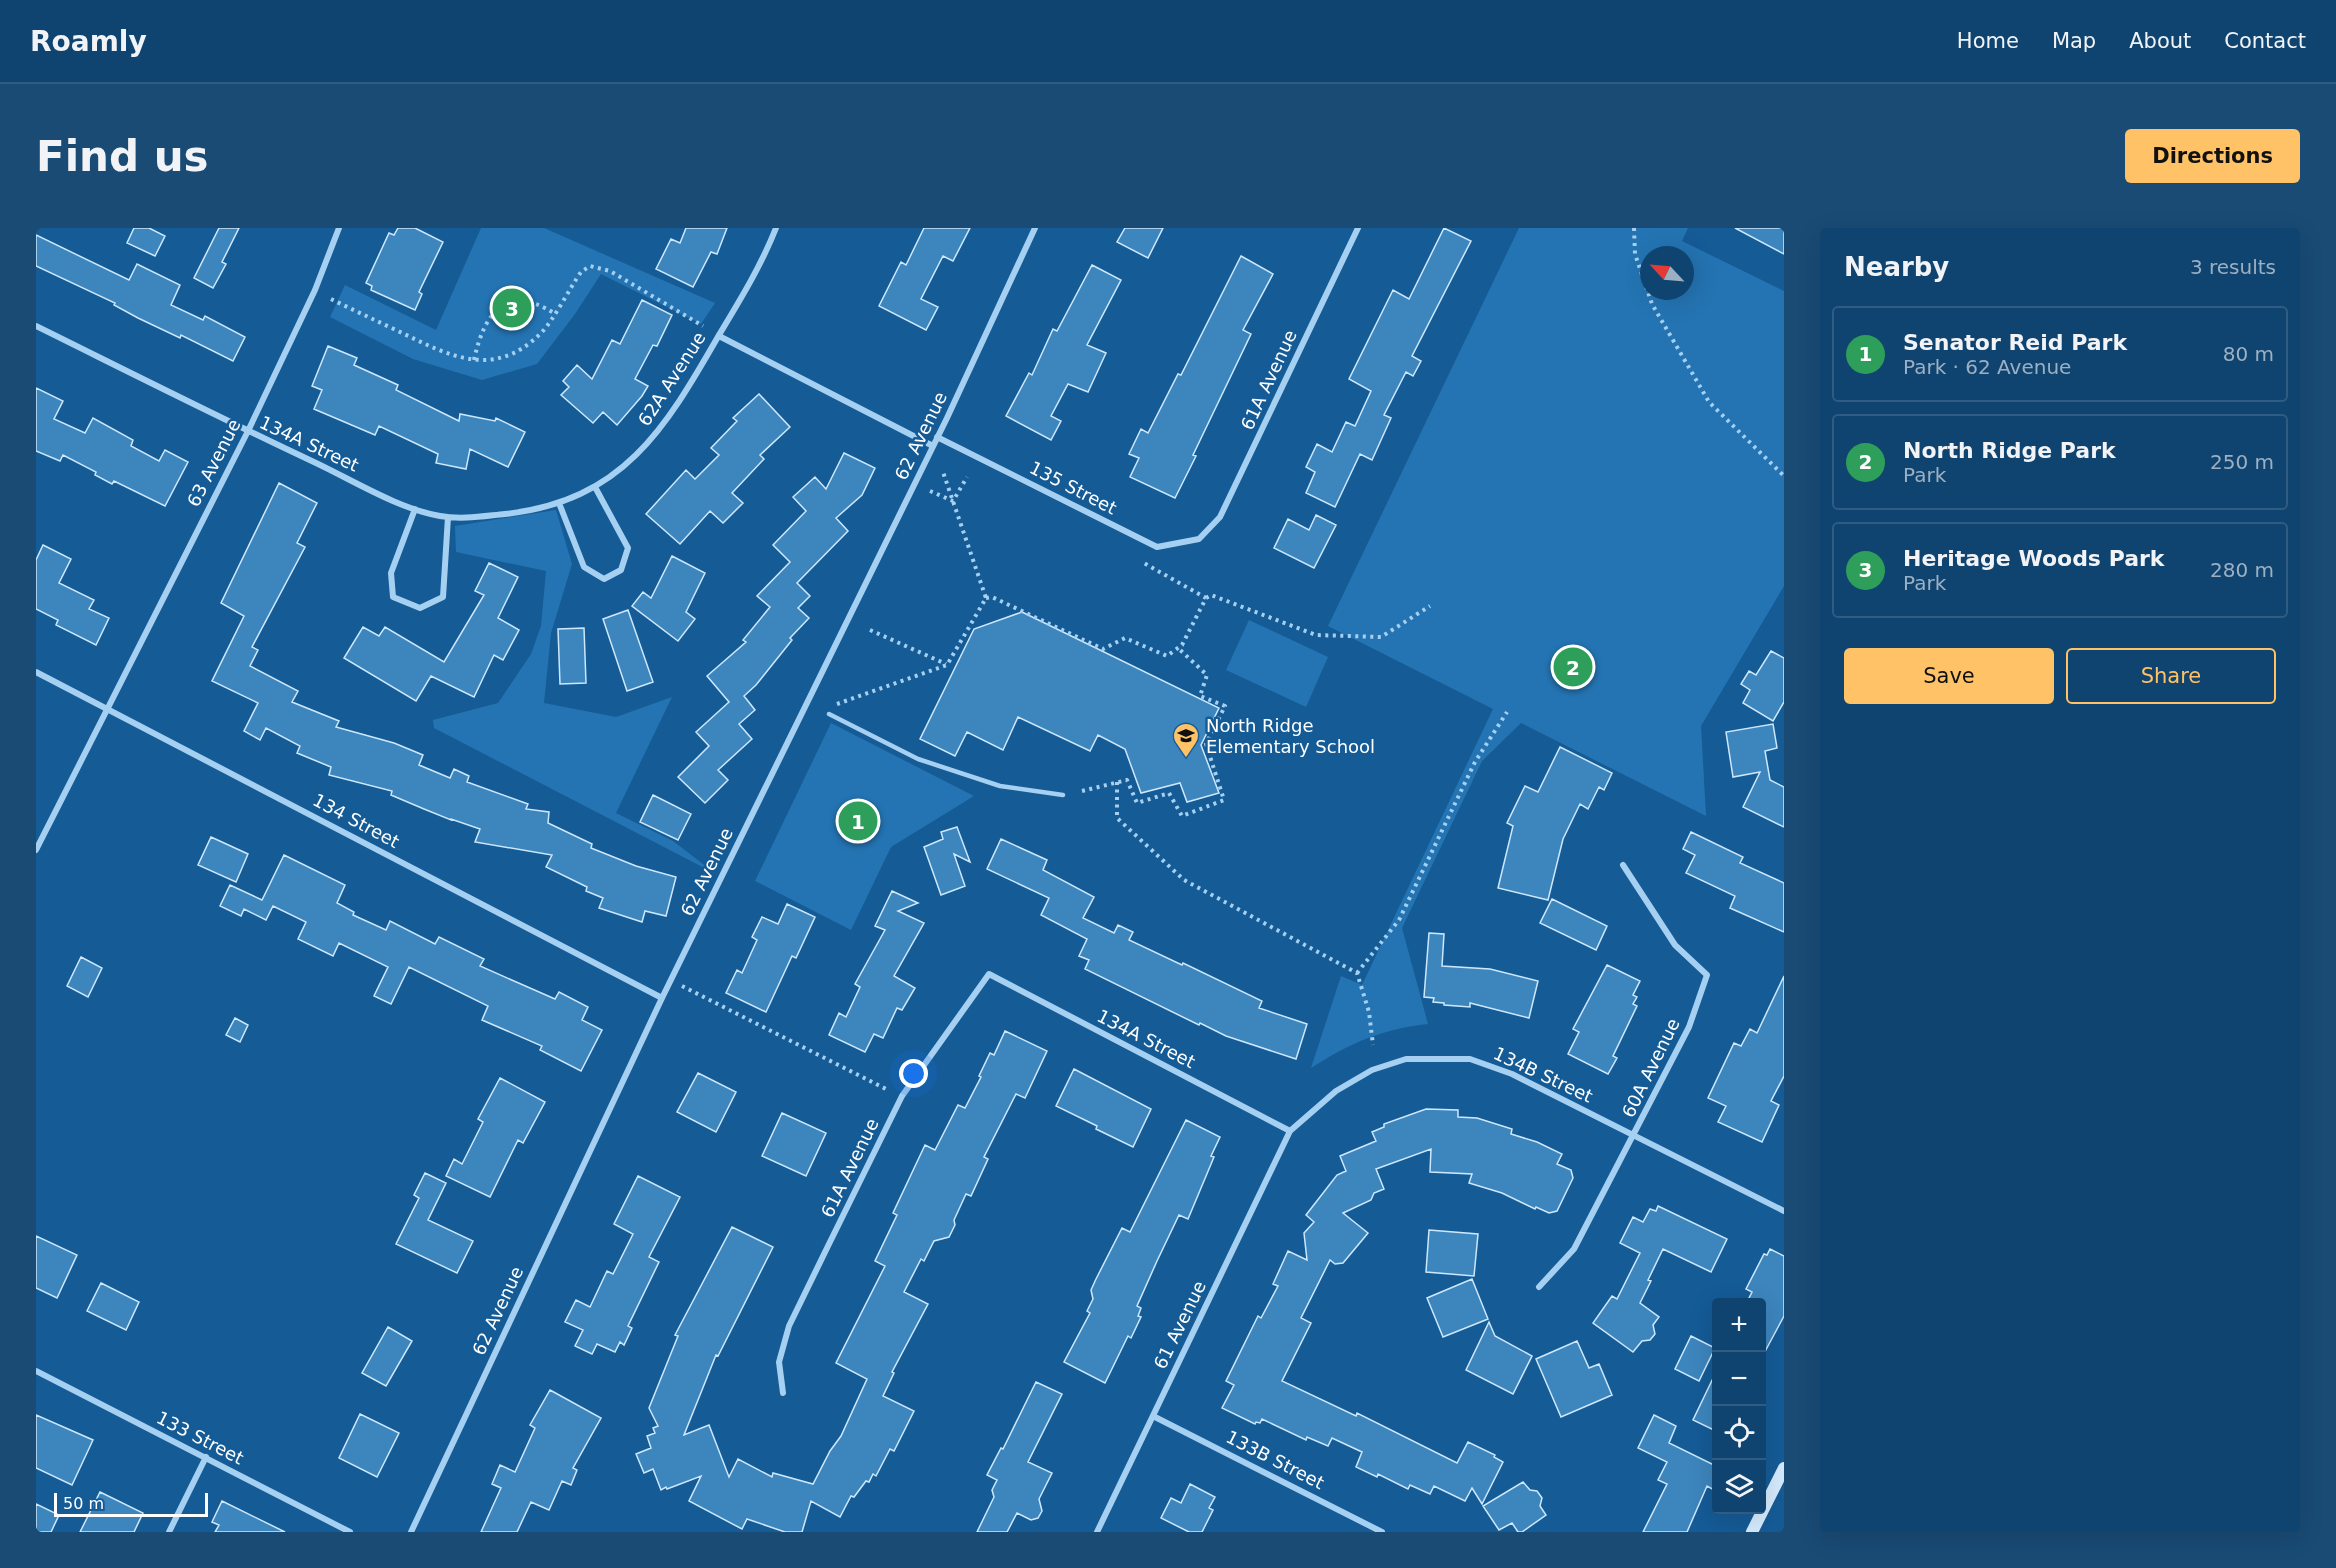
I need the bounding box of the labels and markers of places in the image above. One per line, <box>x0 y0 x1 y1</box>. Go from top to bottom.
pin: 3 <box>492 286 532 331</box>
pin: 2 <box>1554 644 1592 690</box>
place label: North Ridge Elementary School <box>1206 715 1375 757</box>
school or university icon: North Ridge Elementary School <box>1171 721 1201 759</box>
pin: 1 <box>838 798 878 844</box>

